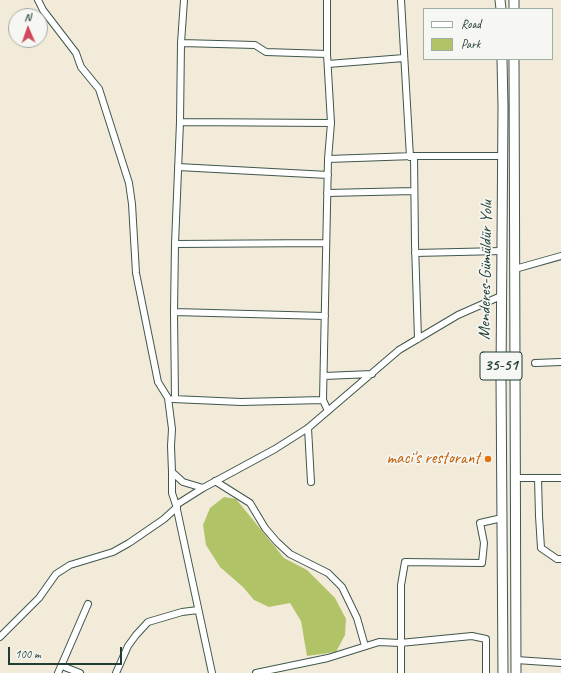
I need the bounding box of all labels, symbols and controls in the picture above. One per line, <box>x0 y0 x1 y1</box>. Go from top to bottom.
north arrow <box>8 8 48 48</box>
legend <box>423 8 553 60</box>
text: N <box>24 10 31 24</box>
text: Road <box>461 16 481 32</box>
text: Park <box>461 36 480 52</box>
street label: Menderes-Gümüldür Yolu <box>475 200 497 340</box>
road number: 35-51 <box>480 352 522 380</box>
place label: maci's restorant <box>387 449 480 469</box>
marker: maci's restorant <box>483 454 493 464</box>
scale bar <box>10 639 124 665</box>
text: 100 m <box>15 646 41 662</box>

